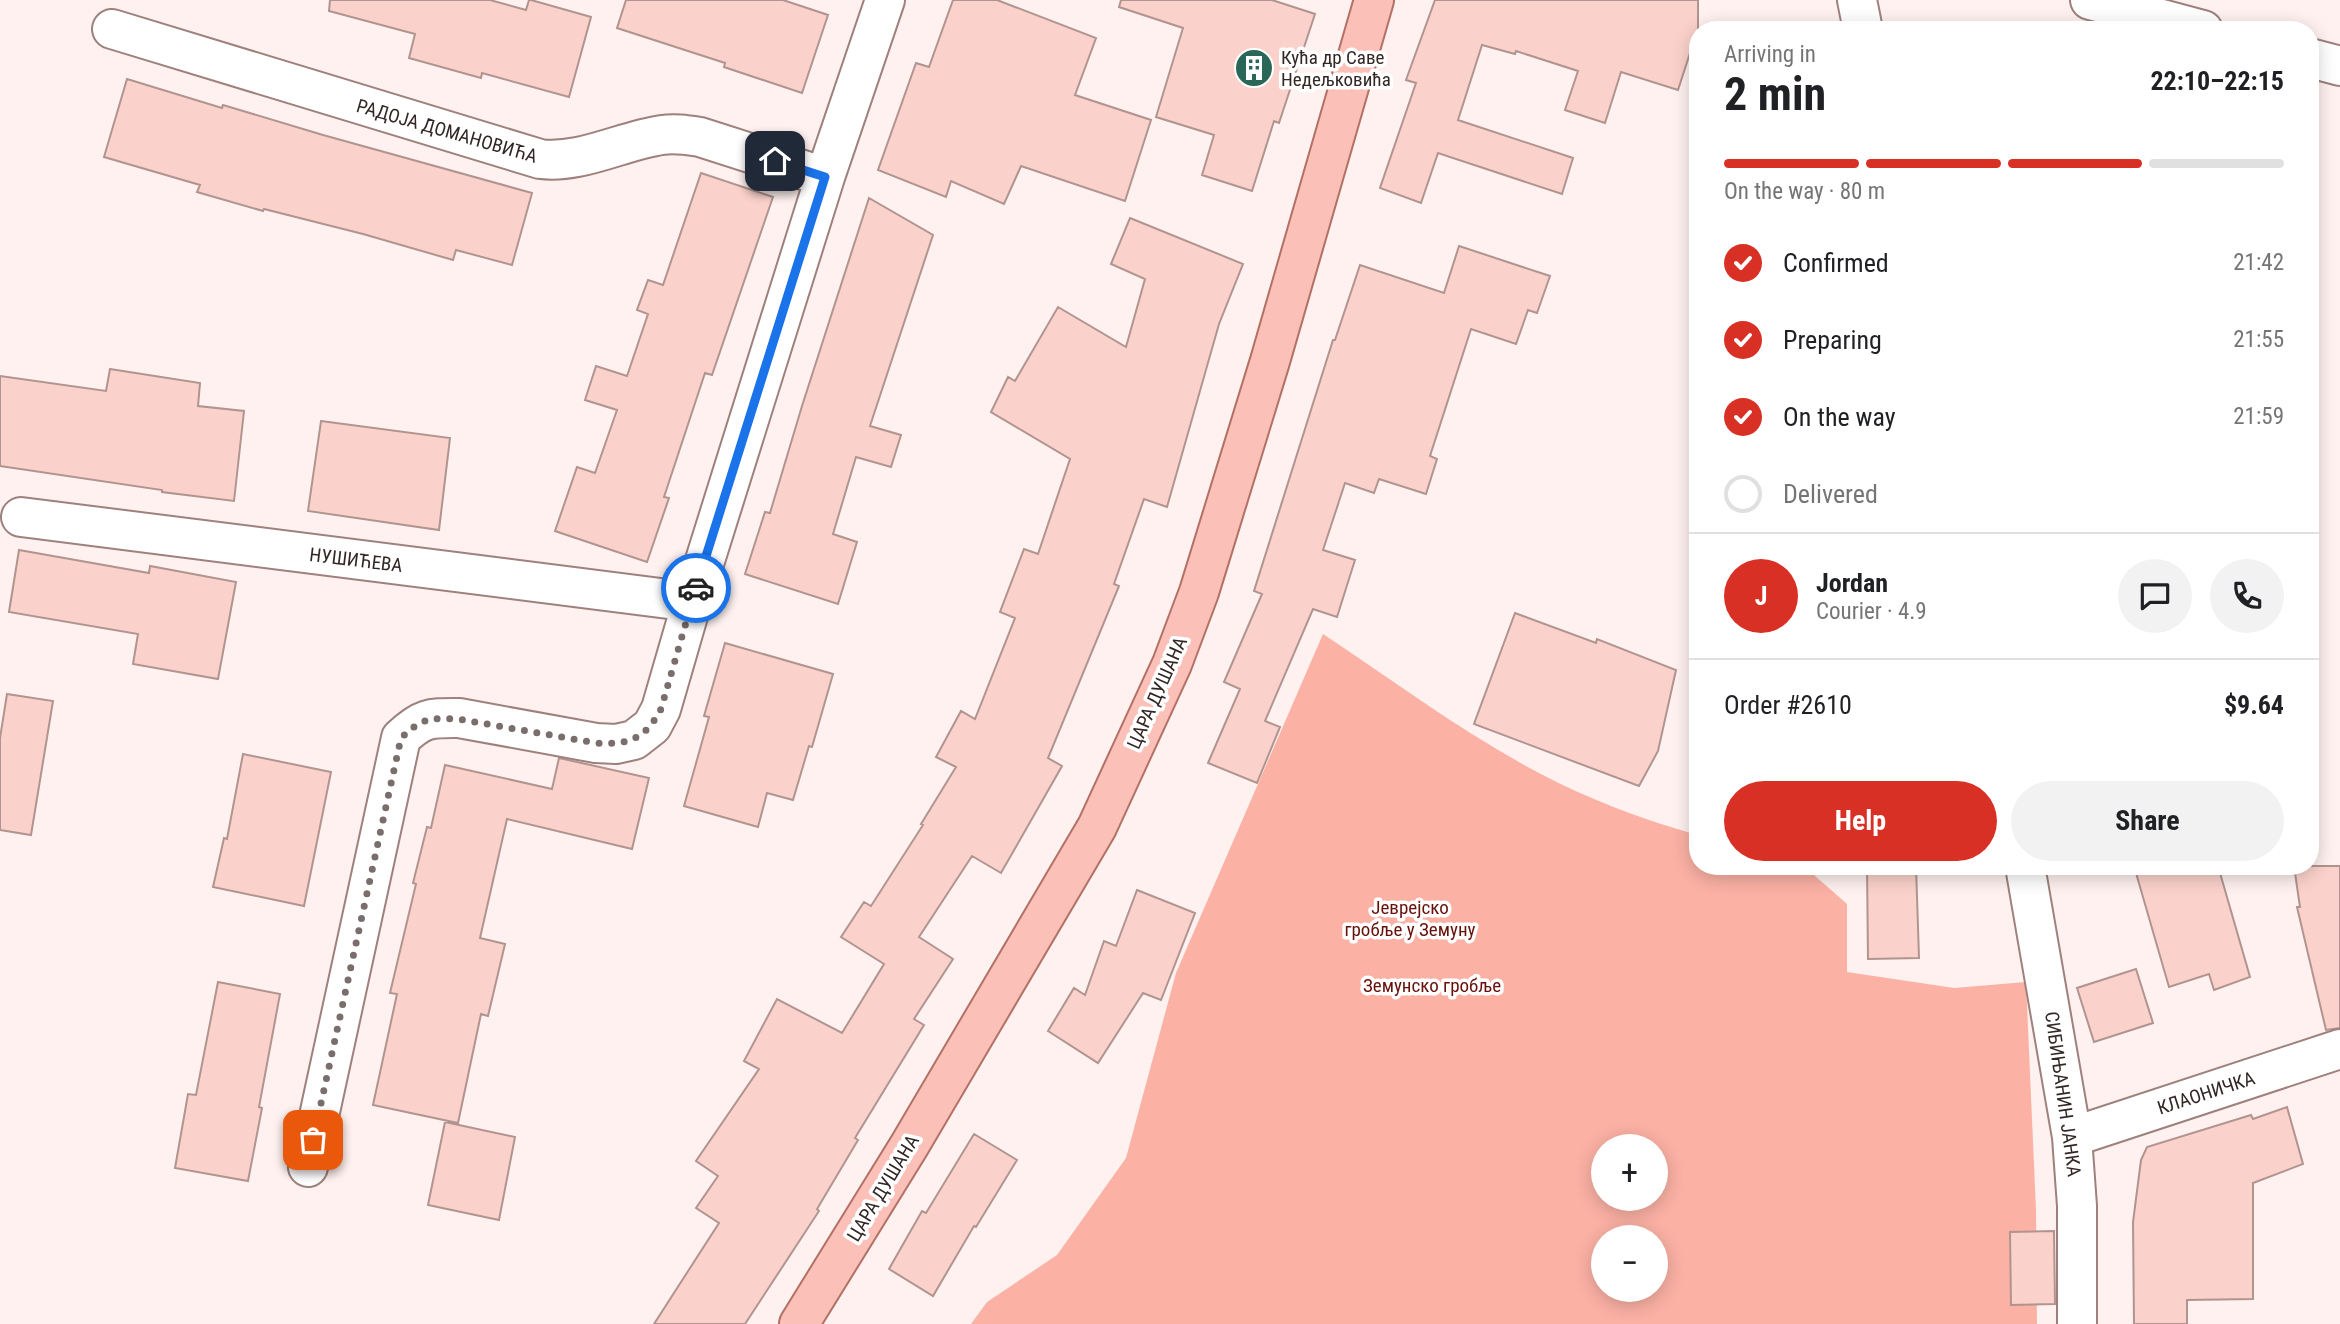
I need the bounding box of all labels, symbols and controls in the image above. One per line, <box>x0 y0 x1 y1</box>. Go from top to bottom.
text: Arriving in <box>1724 41 1816 68</box>
place label: Кућа др Саве Недељковића <box>1281 46 1391 91</box>
building icon: Кућа др Саве Недељковића <box>1233 47 1275 89</box>
text: 22:10–22:15 <box>2150 66 2284 96</box>
text: 2 min <box>1724 67 1826 121</box>
street label: РАДОЈА ДОМАНОВИЋА <box>354 94 540 168</box>
pin <box>745 131 805 191</box>
icon: home <box>756 142 794 180</box>
text: On the way · 80 m <box>1724 178 1885 205</box>
icon: check <box>1724 244 1762 282</box>
text: Confirmed <box>1783 248 1889 278</box>
text: 21:42 <box>2233 249 2284 276</box>
icon: check <box>1724 321 1762 359</box>
text: Preparing <box>1783 325 1882 355</box>
text: 21:55 <box>2233 326 2284 353</box>
icon: check <box>1724 398 1762 436</box>
text: On the way <box>1783 402 1896 432</box>
text: 21:59 <box>2233 403 2284 430</box>
text: Delivered <box>1783 479 1878 509</box>
street label: НУШИЋЕВА <box>308 543 404 577</box>
courier <box>661 553 731 623</box>
button: chat <box>2118 559 2192 633</box>
button: phone <box>2210 559 2284 633</box>
text: Jordan <box>1816 568 1888 598</box>
icon: car <box>677 569 715 607</box>
text: J <box>1755 581 1767 611</box>
text: Courier · 4.9 <box>1816 598 1927 625</box>
street label: ЦАРА ДУШАНА <box>1122 633 1192 753</box>
text: Order #2610 <box>1724 690 1852 720</box>
text: $9.64 <box>2224 690 2284 720</box>
button: Help <box>1724 781 1997 861</box>
button: Share <box>2011 781 2284 861</box>
park label: Јеврејско гробље у Земуну <box>1344 896 1476 941</box>
park label: Земунско гробље <box>1363 974 1501 997</box>
street label: СИБИЊАНИН ЈАНКА <box>2040 1010 2086 1178</box>
street label: КЛАОНИЧКА <box>2154 1066 2258 1120</box>
pin <box>283 1110 343 1170</box>
icon: bag <box>294 1121 332 1159</box>
street label: ЦАРА ДУШАНА <box>842 1130 924 1245</box>
map controls <box>1591 1134 1668 1302</box>
button: + <box>1591 1134 1668 1211</box>
button: − <box>1591 1225 1668 1302</box>

